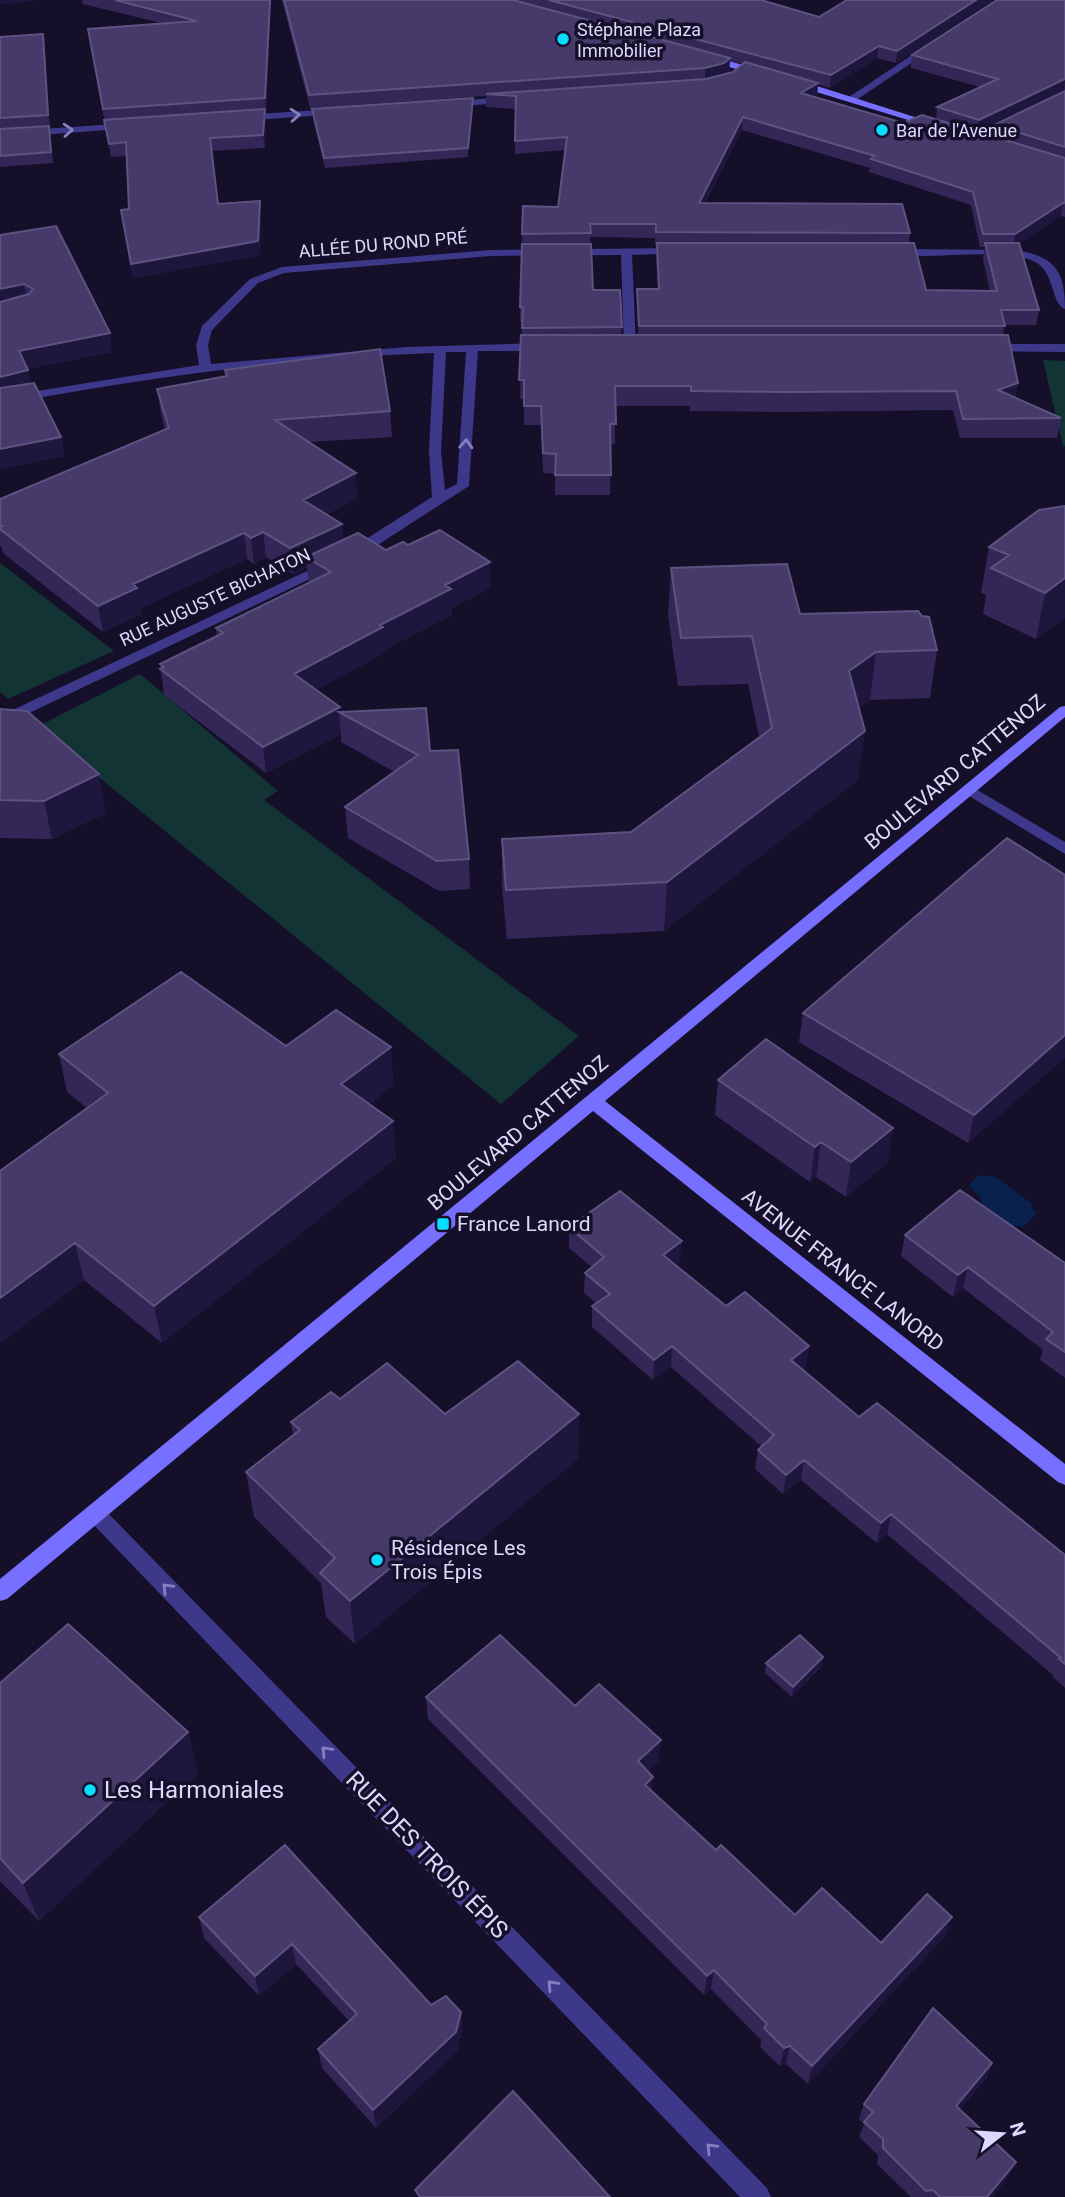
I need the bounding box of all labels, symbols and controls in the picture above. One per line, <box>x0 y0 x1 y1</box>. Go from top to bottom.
place label: Stéphane Plaza Immobilier <box>577 19 701 61</box>
marker: Stéphane Plaza Immobilier <box>555 31 571 47</box>
one-way arrow <box>290 107 301 122</box>
place label: Bar de l'Avenue <box>896 120 1017 141</box>
marker: Bar de l'Avenue <box>874 122 890 138</box>
one-way arrow <box>63 123 74 138</box>
street label: ALLÉE DU ROND PRÉ <box>298 226 468 262</box>
one-way arrow <box>458 439 473 450</box>
street label: RUE AUGUSTE BICHATON <box>116 544 314 650</box>
street label: BOULEVARD CATTENOZ <box>860 690 1050 854</box>
street label: BOULEVARD CATTENOZ <box>423 1051 613 1215</box>
street label: AVENUE FRANCE LANORD <box>737 1184 949 1356</box>
place label: France Lanord <box>457 1212 590 1236</box>
marker: France Lanord <box>435 1216 451 1232</box>
place label: Résidence Les Trois Épis <box>391 1536 526 1584</box>
marker: Résidence Les Trois Épis <box>369 1552 385 1568</box>
one-way arrow <box>163 1583 176 1596</box>
one-way arrow <box>321 1746 334 1759</box>
street label: RUE DES TROIS ÉPIS <box>340 1766 514 1944</box>
place label: Les Harmoniales <box>104 1776 284 1804</box>
marker: Les Harmoniales <box>82 1782 98 1798</box>
one-way arrow <box>548 1980 561 1993</box>
north arrow <box>967 2099 1037 2169</box>
text: N <box>1005 2119 1031 2139</box>
one-way arrow <box>706 2143 719 2156</box>

